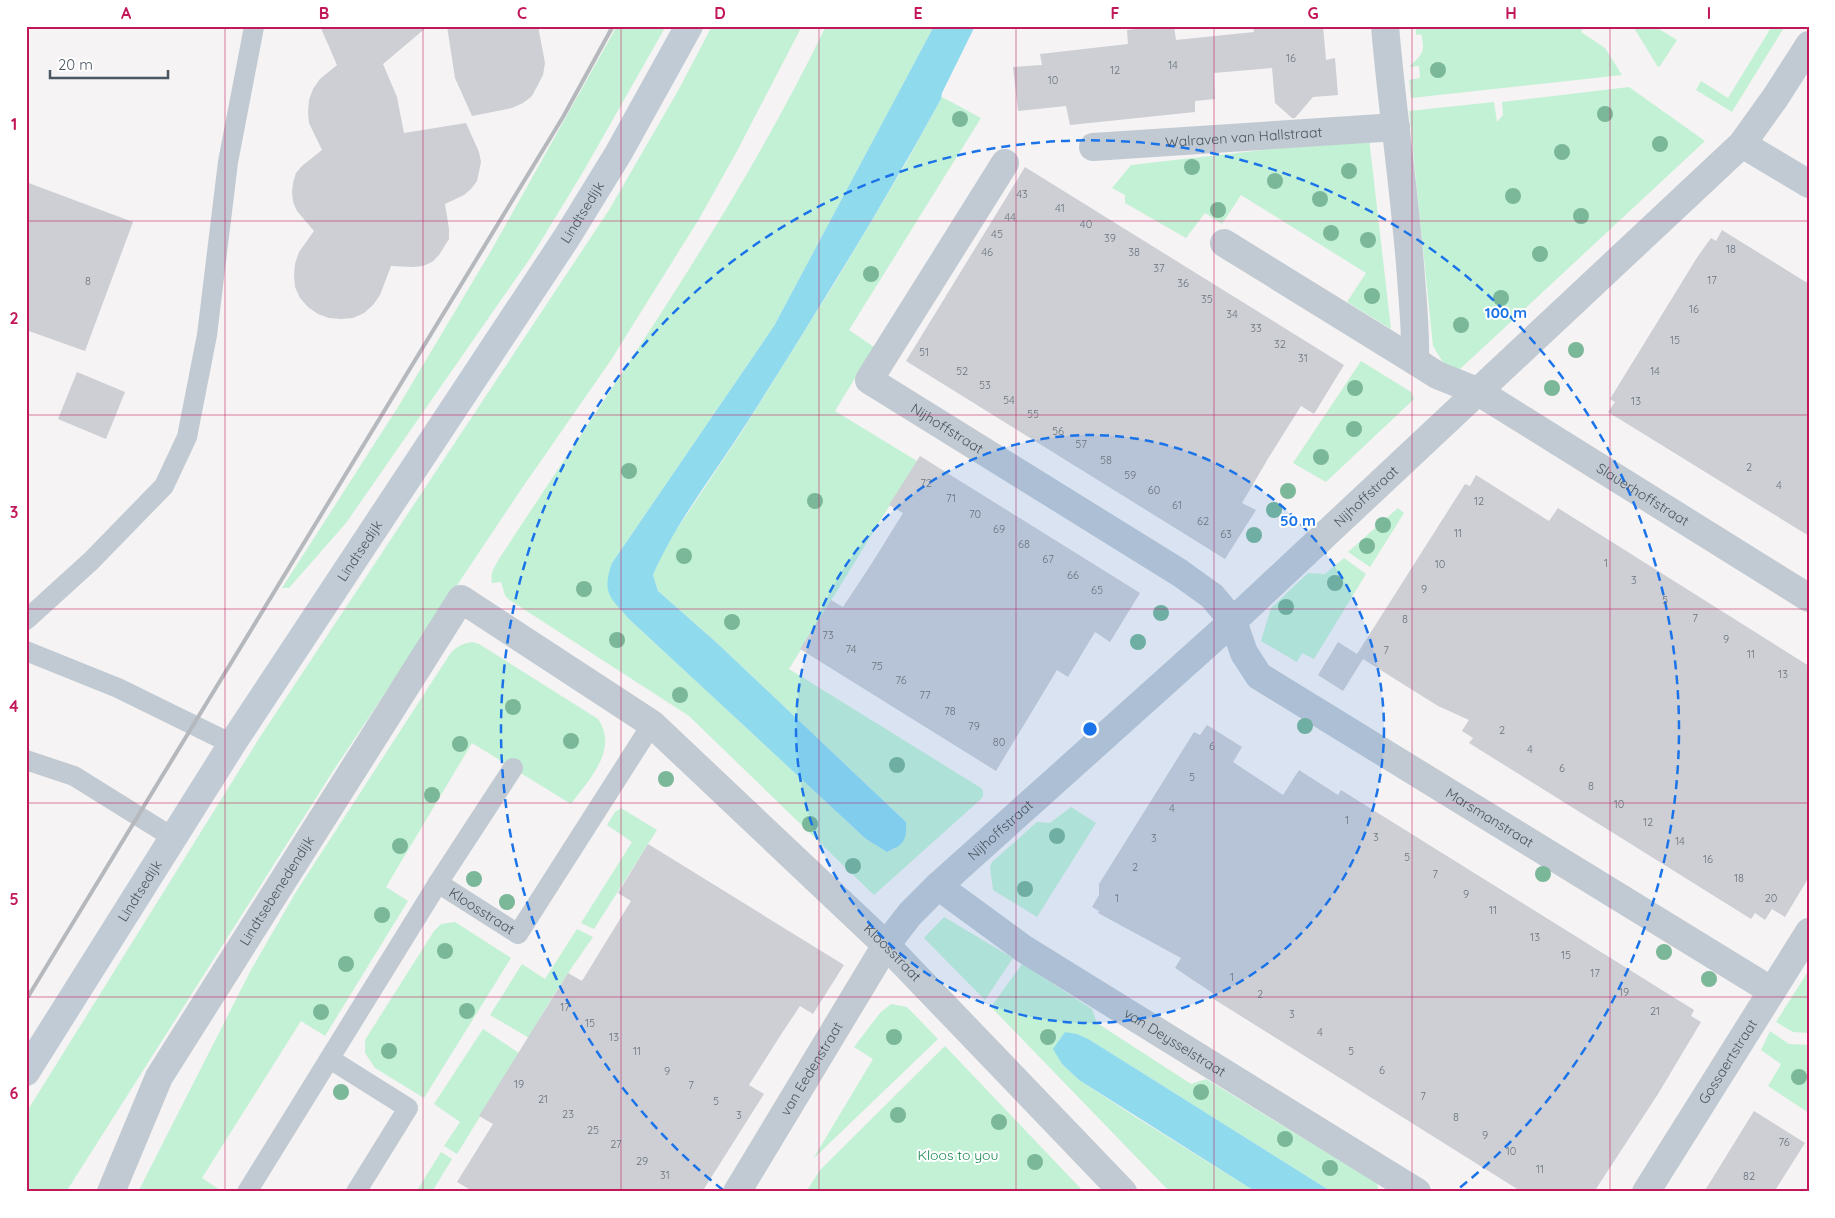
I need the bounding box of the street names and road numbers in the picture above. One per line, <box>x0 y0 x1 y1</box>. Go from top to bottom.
street label: Walraven van Hallstraat <box>1165 123 1323 151</box>
street label: Lindtsedijk <box>556 178 608 247</box>
street label: Nijhoffstraat <box>908 399 987 458</box>
street label: Slauerhoffstraat <box>1593 459 1693 530</box>
street label: Nijhoffstraat <box>1330 462 1402 531</box>
street label: Lindtsedijk <box>333 517 386 585</box>
street label: Marsmanstraat <box>1442 784 1537 851</box>
street label: Nijhoffstraat <box>964 796 1037 864</box>
street label: Lindtsebenedendijk <box>235 833 318 949</box>
street label: Lindtsedijk <box>114 857 166 925</box>
street label: Kloosstraat <box>446 883 518 939</box>
street label: Kloosstraat <box>860 920 925 985</box>
street label: van Deysselstraat <box>1121 1004 1229 1081</box>
street label: Gossaertstraat <box>1694 1016 1761 1107</box>
street label: van Eedenstraat <box>776 1018 847 1119</box>

